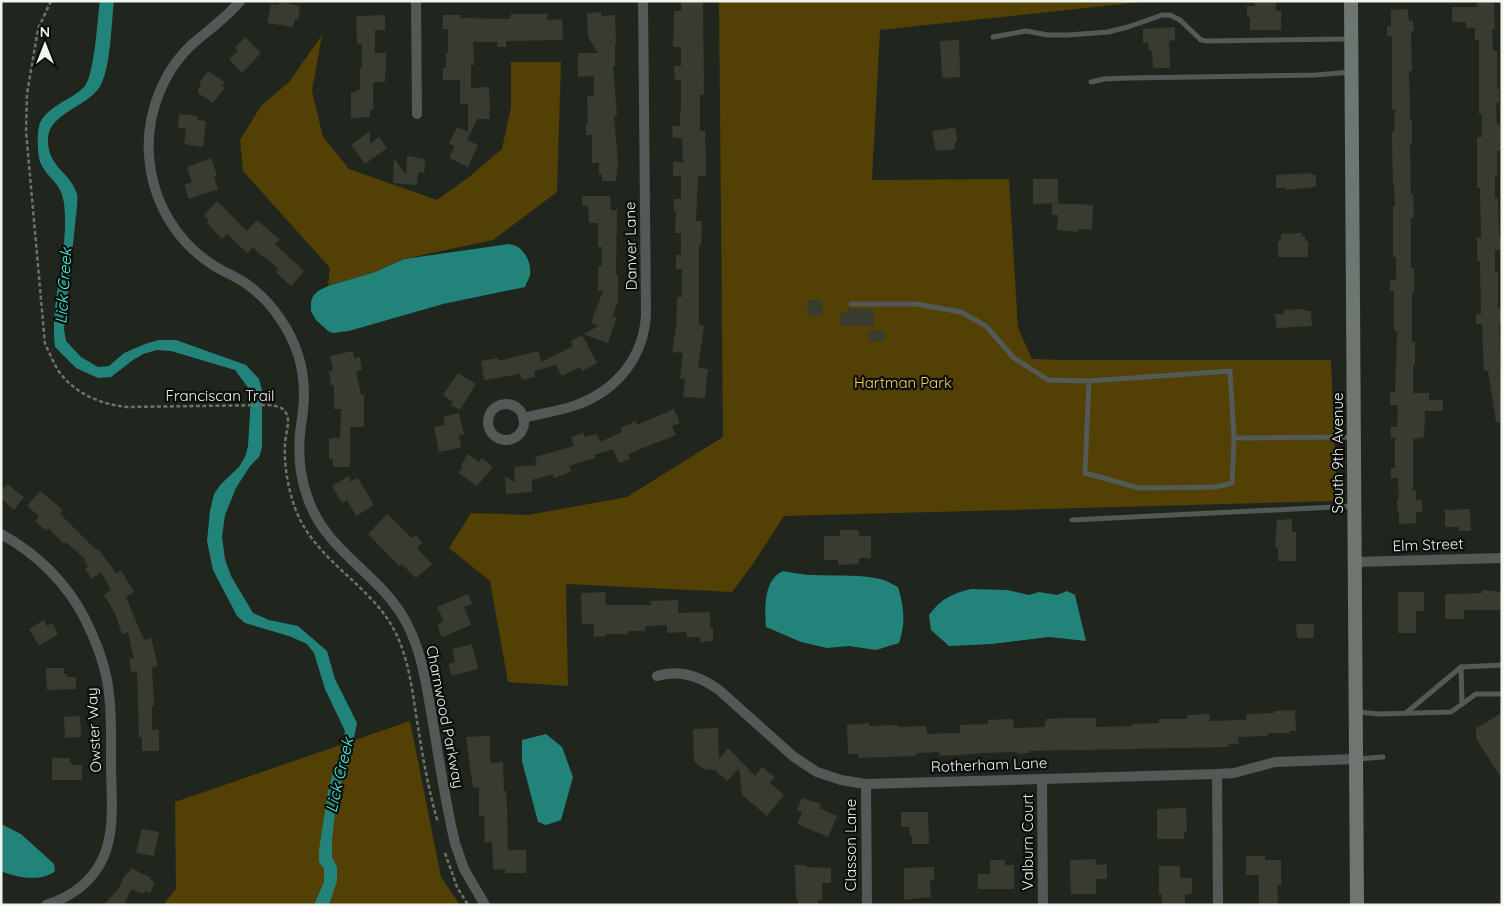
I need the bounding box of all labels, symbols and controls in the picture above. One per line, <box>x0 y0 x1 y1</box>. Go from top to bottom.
north arrow <box>20 20 70 70</box>
text: N <box>40 23 50 41</box>
street label: Danver Lane <box>620 201 641 291</box>
water label: Lick Creek <box>50 246 76 325</box>
park label: Hartman Park <box>854 373 952 392</box>
street label: Franciscan Trail <box>166 386 274 405</box>
street label: South 9th Avenue <box>1328 392 1347 514</box>
street label: Elm Street <box>1392 534 1464 555</box>
street label: Charnwood Parkway <box>422 644 469 790</box>
street label: Owster Way <box>82 687 105 773</box>
water label: Lick Creek <box>321 734 358 814</box>
street label: Rotherham Lane <box>930 753 1048 776</box>
street label: Valburn Court <box>1018 794 1037 890</box>
street label: Classon Lane <box>841 799 860 891</box>

